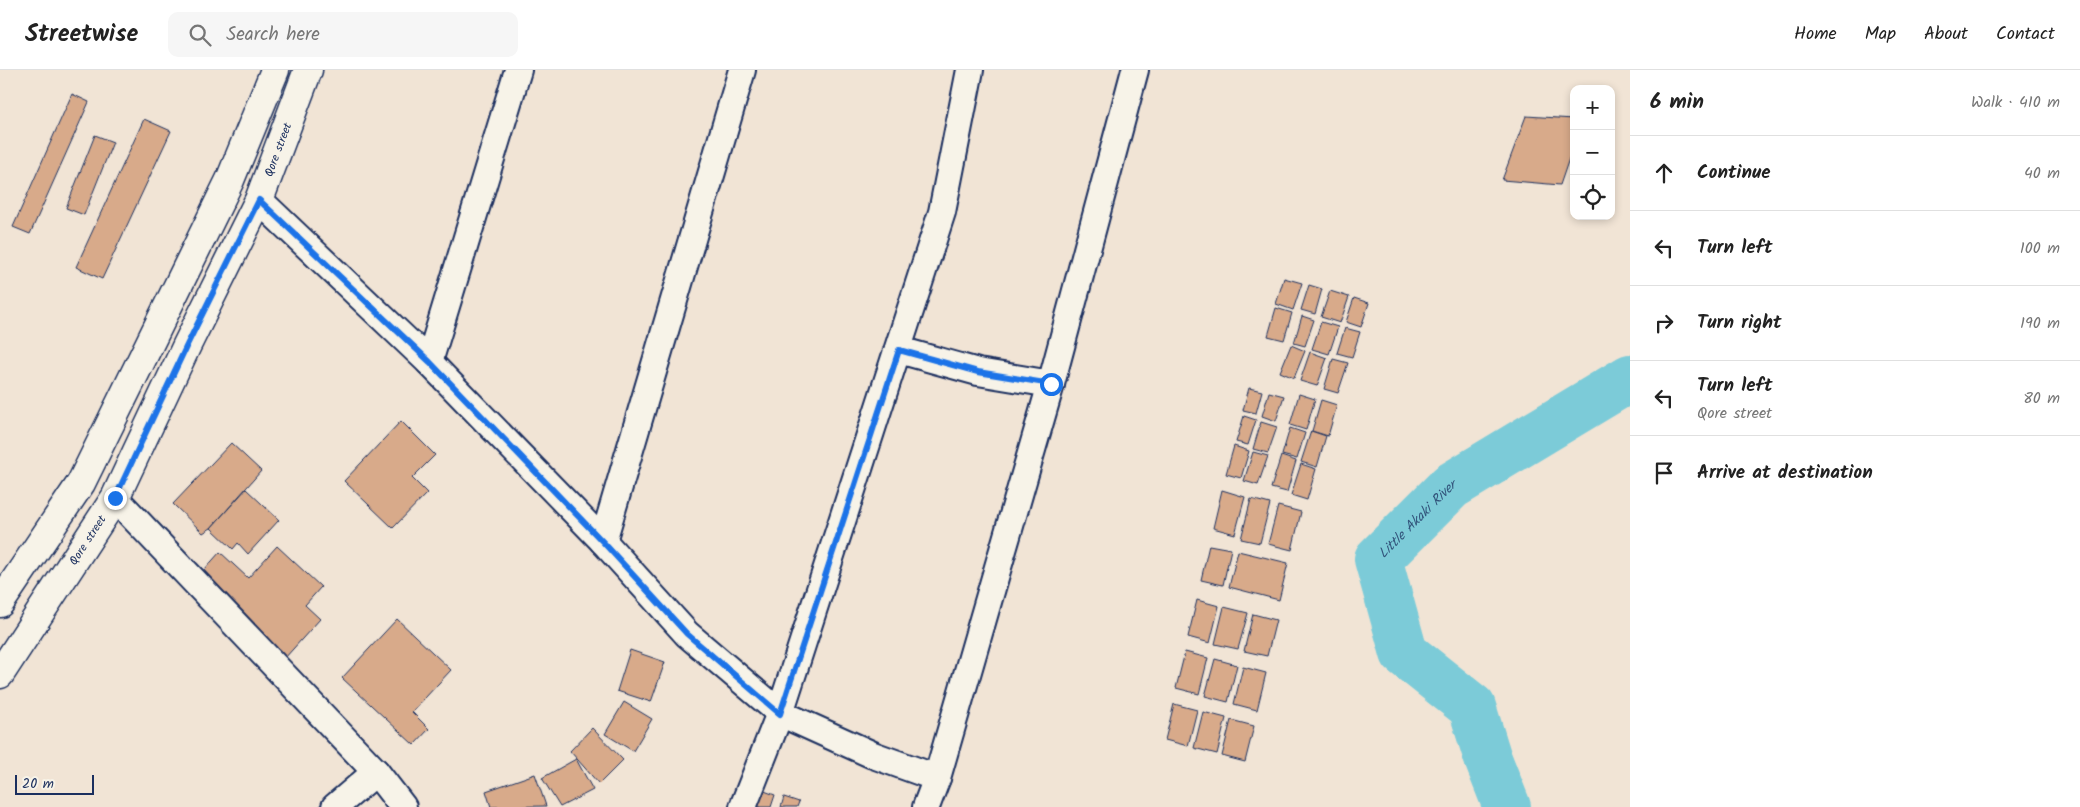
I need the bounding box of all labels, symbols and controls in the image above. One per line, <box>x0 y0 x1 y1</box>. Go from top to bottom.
search box <box>168 12 518 57</box>
text: Streetwise <box>25 15 138 54</box>
text: Search here <box>226 20 320 50</box>
text: Home <box>1794 20 1837 49</box>
text: Map <box>1865 20 1896 49</box>
text: About <box>1924 20 1968 49</box>
text: Contact <box>1996 20 2055 49</box>
icon: search <box>186 21 214 49</box>
map controls <box>1570 85 1615 220</box>
button: + <box>1570 85 1615 130</box>
text: 6 min <box>1650 86 1704 119</box>
text: Walk · 410 m <box>1971 90 2060 115</box>
street label: Qore street <box>259 120 297 180</box>
button: − <box>1570 130 1615 175</box>
text: Continue <box>1697 158 1770 188</box>
icon: ahead <box>1650 159 1678 187</box>
text: 40 m <box>2024 161 2060 186</box>
button: locate <box>1570 175 1615 220</box>
text: Turn left <box>1697 233 1772 263</box>
icon: left <box>1650 234 1678 262</box>
text: 100 m <box>2020 236 2060 261</box>
text: Turn right <box>1697 308 1782 338</box>
icon: right <box>1650 309 1678 337</box>
text: 190 m <box>2020 311 2060 336</box>
text: Turn left <box>1697 371 1772 401</box>
route start <box>1040 373 1063 396</box>
icon: left <box>1650 384 1678 412</box>
text: 80 m <box>2023 386 2060 411</box>
text: Qore street <box>1697 401 1772 426</box>
text: Arrive at destination <box>1697 458 1873 488</box>
icon: arrive <box>1650 459 1678 487</box>
water label: Little Akaki River <box>1373 473 1463 564</box>
route end <box>104 487 127 510</box>
street label: Qore street <box>64 511 111 569</box>
scale bar <box>15 772 94 795</box>
text: 20 m <box>22 773 54 795</box>

